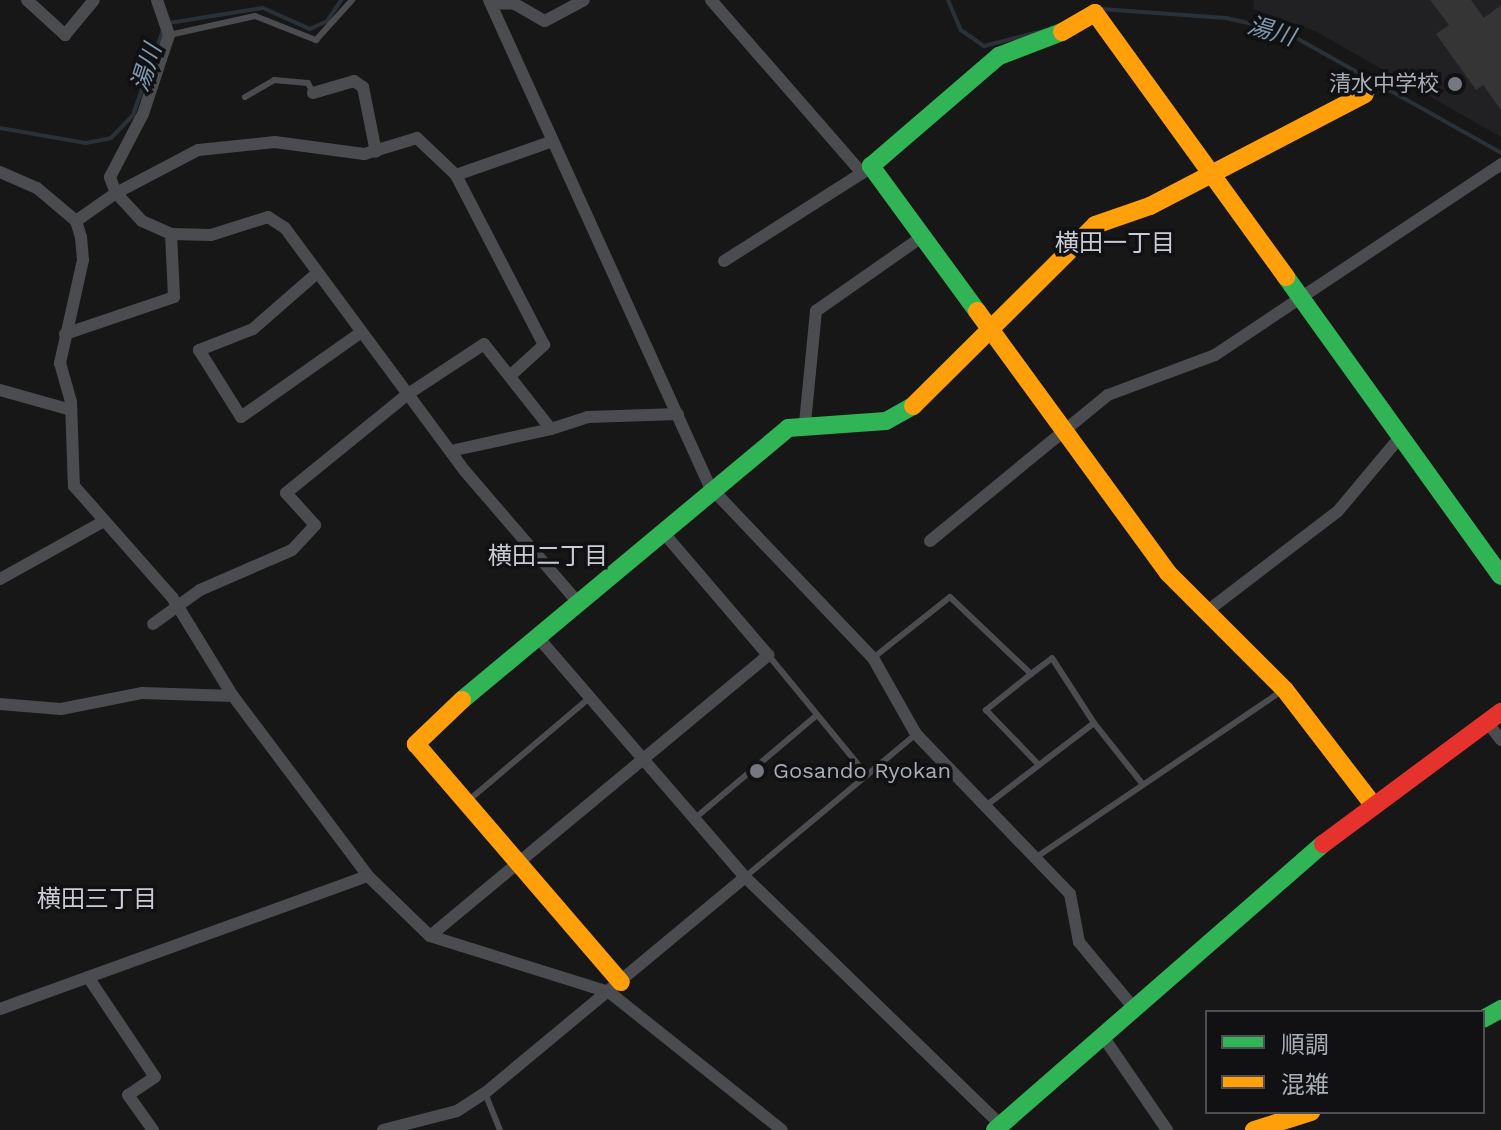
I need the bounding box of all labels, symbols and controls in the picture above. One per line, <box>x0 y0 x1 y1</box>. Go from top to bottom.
water label: 湯川 <box>1244 12 1298 52</box>
water label: 湯川 <box>126 41 168 95</box>
place label: 清水中学校 <box>1329 71 1439 97</box>
marker: 清水中学校 <box>1446 75 1464 93</box>
district label: 横田一丁目 <box>1055 230 1175 258</box>
district label: 横田二丁目 <box>488 543 608 571</box>
place label: Gosando Ryokan <box>773 758 951 784</box>
marker: Gosando Ryokan <box>748 762 766 780</box>
district label: 横田三丁目 <box>37 886 157 914</box>
legend <box>1205 1010 1485 1114</box>
text: 順調 <box>1281 1031 1329 1059</box>
text: 混雑 <box>1281 1071 1329 1099</box>

